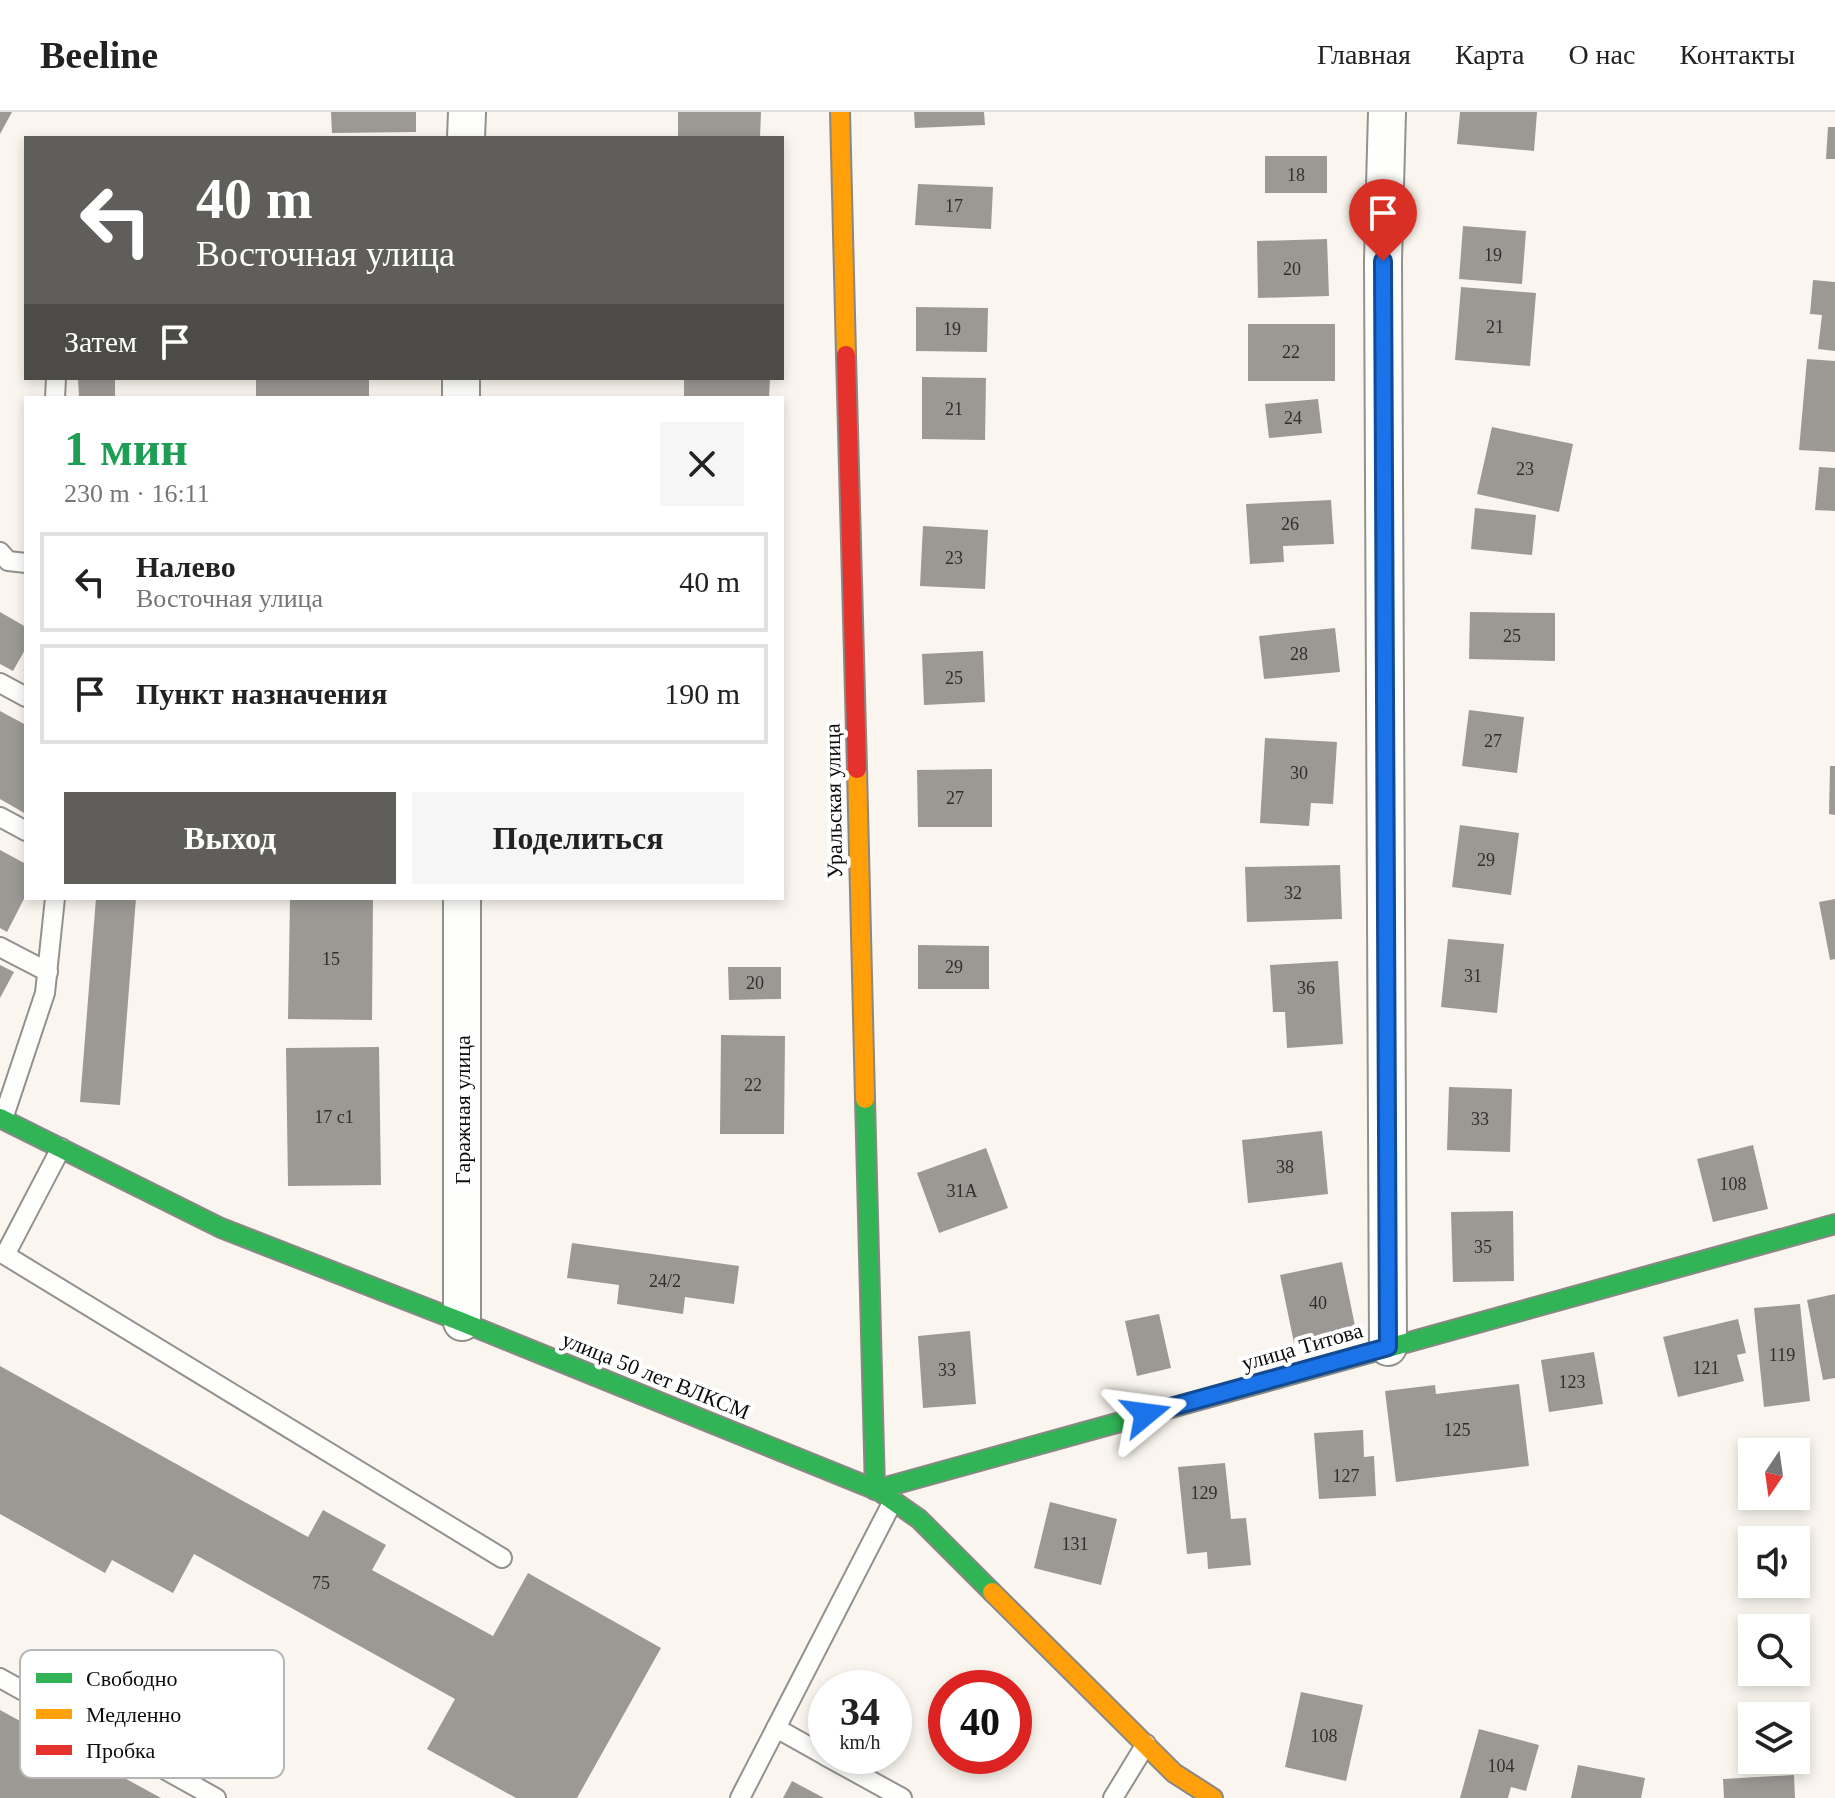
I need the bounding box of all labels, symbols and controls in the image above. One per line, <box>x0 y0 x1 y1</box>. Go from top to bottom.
text: Beeline <box>40 34 158 76</box>
text: Главная <box>1317 39 1411 70</box>
text: Карта <box>1455 39 1524 70</box>
text: О нас <box>1568 39 1635 70</box>
text: Контакты <box>1679 39 1795 70</box>
house number: 18 <box>1287 165 1305 185</box>
icon: left <box>64 168 168 272</box>
text: 40 m <box>196 168 313 230</box>
pin <box>1349 179 1417 261</box>
icon: arrive <box>1361 191 1405 235</box>
house number: 17 <box>945 196 963 216</box>
text: Восточная улица <box>196 234 455 274</box>
house number: 19 <box>1484 245 1502 265</box>
house number: 20 <box>1283 259 1301 279</box>
house number: 21 <box>1486 317 1504 337</box>
house number: 19 <box>943 319 961 339</box>
icon: arrive <box>153 320 197 364</box>
text: Затем <box>64 325 137 358</box>
house number: 22 <box>1282 342 1300 362</box>
house number: 21 <box>945 399 963 419</box>
house number: 24 <box>1284 408 1302 428</box>
text: 1 мин <box>64 422 188 475</box>
button: close <box>660 422 744 506</box>
house number: 23 <box>1516 459 1534 479</box>
text: 230 m · 16:11 <box>64 479 210 508</box>
house number: 26 <box>1281 514 1299 534</box>
house number: 23 <box>945 548 963 568</box>
text: Налево <box>136 550 236 583</box>
icon: left <box>68 560 112 604</box>
text: 40 m <box>679 565 740 598</box>
text: Восточная улица <box>136 584 323 613</box>
house number: 25 <box>1503 626 1521 646</box>
house number: 28 <box>1290 644 1308 664</box>
house number: 25 <box>945 668 963 688</box>
icon: arrive <box>68 672 112 716</box>
text: Пункт назначения <box>136 677 388 710</box>
text: 190 m <box>664 677 740 710</box>
street label: Уральская улица <box>820 723 847 879</box>
house number: 27 <box>1484 731 1502 751</box>
house number: 30 <box>1290 763 1308 783</box>
house number: 27 <box>946 788 964 808</box>
button: Выход <box>64 792 396 884</box>
button: Поделиться <box>412 792 744 884</box>
house number: 29 <box>1477 850 1495 870</box>
house number: 32 <box>1284 883 1302 903</box>
house number: 15 <box>322 949 340 969</box>
house number: 29 <box>945 957 963 977</box>
house number: 31 <box>1464 966 1482 986</box>
house number: 20 <box>746 973 764 993</box>
house number: 36 <box>1297 978 1315 998</box>
street label: Гаражная улица <box>450 1035 475 1185</box>
house number: 22 <box>744 1075 762 1095</box>
house number: 17 с1 <box>314 1107 354 1127</box>
house number: 33 <box>1471 1109 1489 1129</box>
house number: 38 <box>1276 1157 1294 1177</box>
house number: 108 <box>1720 1174 1747 1194</box>
house number: 31А <box>947 1181 978 1201</box>
house number: 35 <box>1474 1237 1492 1257</box>
house number: 24/2 <box>649 1271 681 1291</box>
house number: 40 <box>1309 1293 1327 1313</box>
street label: улица Титова <box>1239 1317 1366 1376</box>
street label: улица 50 лет ВЛКСМ <box>558 1326 753 1425</box>
house number: 119 <box>1769 1345 1795 1365</box>
house number: 121 <box>1693 1358 1720 1378</box>
house number: 33 <box>938 1360 956 1380</box>
position arrow <box>1104 1372 1188 1456</box>
house number: 123 <box>1559 1372 1586 1392</box>
house number: 125 <box>1444 1420 1471 1440</box>
north arrow <box>1738 1438 1810 1510</box>
map controls <box>1738 1438 1810 1774</box>
house number: 127 <box>1333 1466 1360 1486</box>
house number: 129 <box>1191 1483 1218 1503</box>
button: sound <box>1738 1526 1810 1598</box>
house number: 131 <box>1062 1534 1089 1554</box>
house number: 75 <box>312 1573 330 1593</box>
button: search <box>1738 1614 1810 1686</box>
legend <box>20 1650 284 1778</box>
text: Свободно <box>86 1666 177 1691</box>
speed limit sign: 40 <box>928 1670 1032 1774</box>
text: 34 <box>840 1689 880 1734</box>
text: Медленно <box>86 1702 181 1727</box>
button: layers <box>1738 1702 1810 1774</box>
house number: 108 <box>1311 1726 1338 1746</box>
text: km/h <box>839 1731 881 1753</box>
text: Пробка <box>86 1738 155 1763</box>
house number: 104 <box>1488 1756 1515 1776</box>

